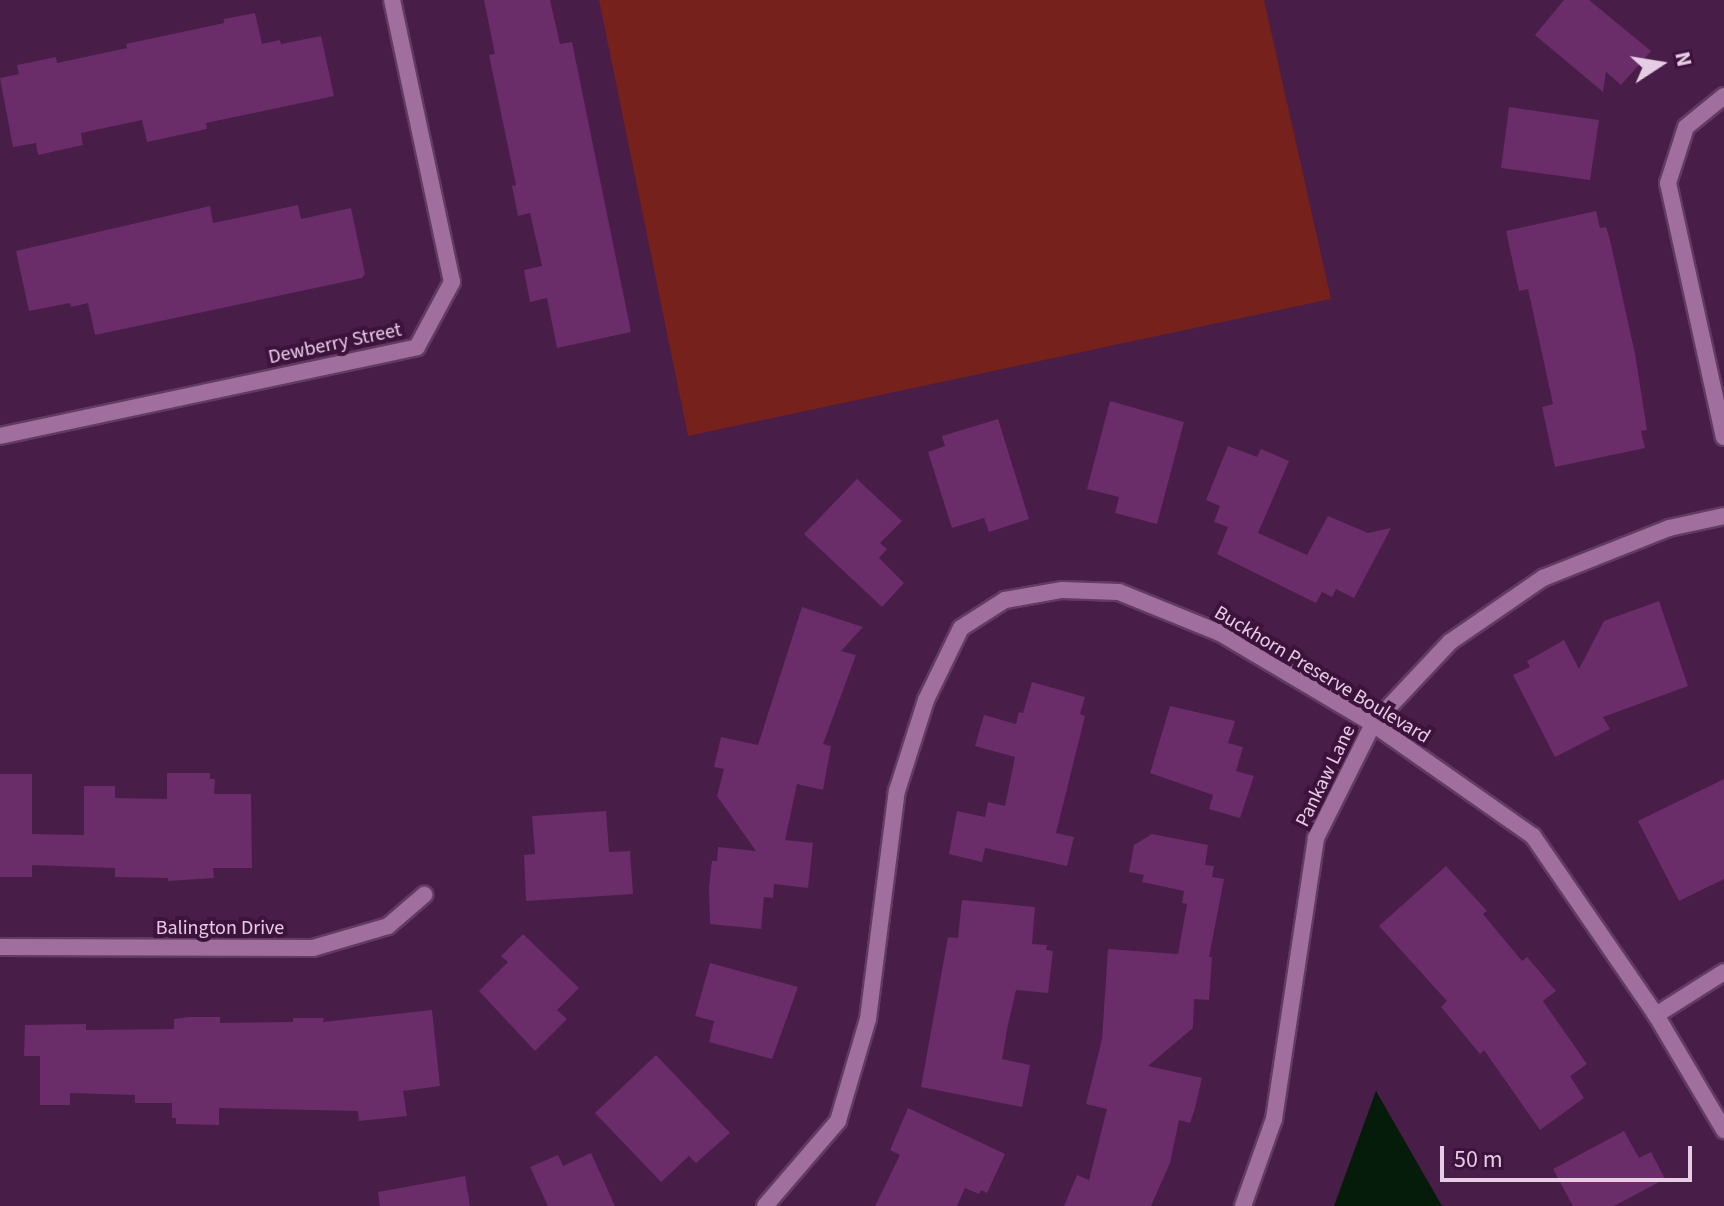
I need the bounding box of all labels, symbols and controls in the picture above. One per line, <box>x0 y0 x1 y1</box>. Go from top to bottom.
north arrow <box>1620 24 1700 104</box>
text: N <box>1666 49 1701 69</box>
street label: Dewberry Street <box>266 318 404 370</box>
street label: Buckhorn Preserve Boulevard <box>1210 601 1434 749</box>
street label: Pankaw Lane <box>1291 721 1361 831</box>
street label: Balington Drive <box>156 916 284 940</box>
scale bar <box>1444 1130 1696 1180</box>
text: 50 m <box>1454 1142 1503 1177</box>

